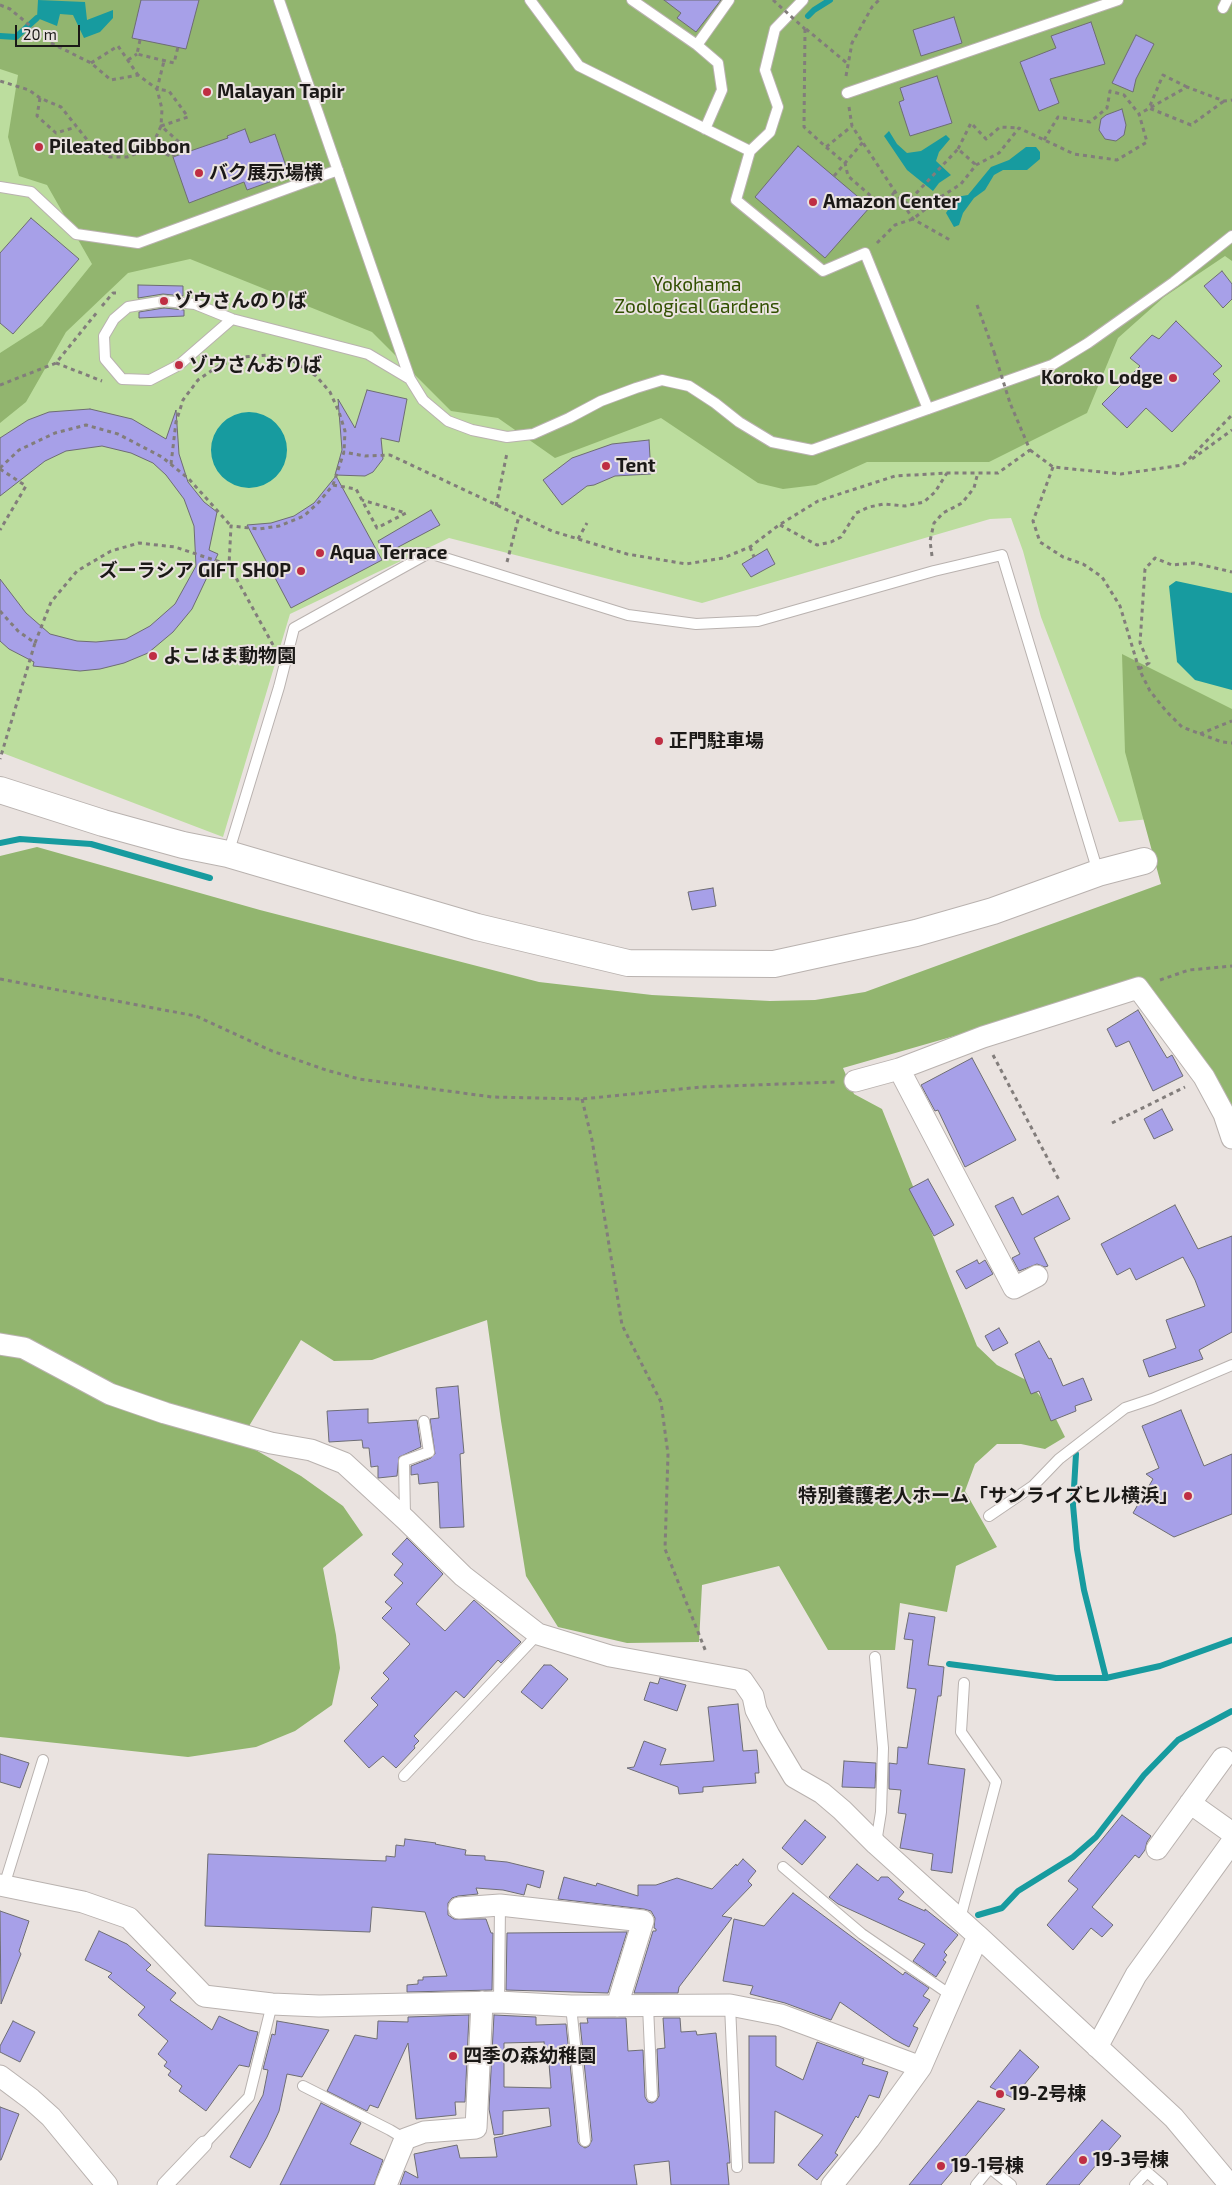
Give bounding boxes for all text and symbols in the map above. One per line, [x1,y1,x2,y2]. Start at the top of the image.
scale bar [18,15,82,47]
text: 20 m [23,25,57,43]
place label: Malayan Tapir [217,81,345,103]
marker: Malayan Tapir [201,86,213,98]
place label: Pileated Gibbon [49,136,190,158]
marker: Pileated Gibbon [33,141,45,153]
place label: バク展示場横 [209,162,323,184]
marker: バク展示場横 [193,167,205,179]
place label: Amazon Center [823,191,960,213]
marker: Amazon Center [807,196,819,208]
park label: Yokohama Zoological Gardens [614,274,780,318]
place label: ゾウさんのりば [174,290,307,312]
marker: ゾウさんのりば [158,295,170,307]
place label: ゾウさんおりば [189,354,322,376]
marker: ゾウさんおりば [173,359,185,371]
place label: Koroko Lodge [1041,367,1163,389]
marker: Koroko Lodge [1167,372,1179,384]
place label: Tent [616,455,655,477]
marker: Tent [600,460,612,472]
place label: Aqua Terrace [330,542,447,564]
marker: Aqua Terrace [314,547,326,559]
place label: ズーラシア GIFT SHOP [99,560,291,582]
marker: ズーラシア GIFT SHOP [295,565,307,577]
place label: よこはま動物園 [163,645,296,667]
marker: よこはま動物園 [147,650,159,662]
place label: 正門駐車場 [669,730,764,752]
marker: 正門駐車場 [653,735,665,747]
place label: 特別養護老人ホーム「サンライズヒル横浜」 [798,1485,1178,1507]
marker: 特別養護老人ホーム「サンライズヒル横浜」 [1182,1490,1194,1502]
place label: 四季の森幼稚園 [463,2045,596,2067]
marker: 四季の森幼稚園 [447,2050,459,2062]
place label: 19-2号棟 [1010,2083,1086,2105]
marker: 19-2号棟 [994,2088,1006,2100]
place label: 19-3号棟 [1093,2149,1169,2171]
marker: 19-3号棟 [1077,2154,1089,2166]
place label: 19-1号棟 [951,2155,1024,2177]
marker: 19-1号棟 [935,2160,947,2172]

